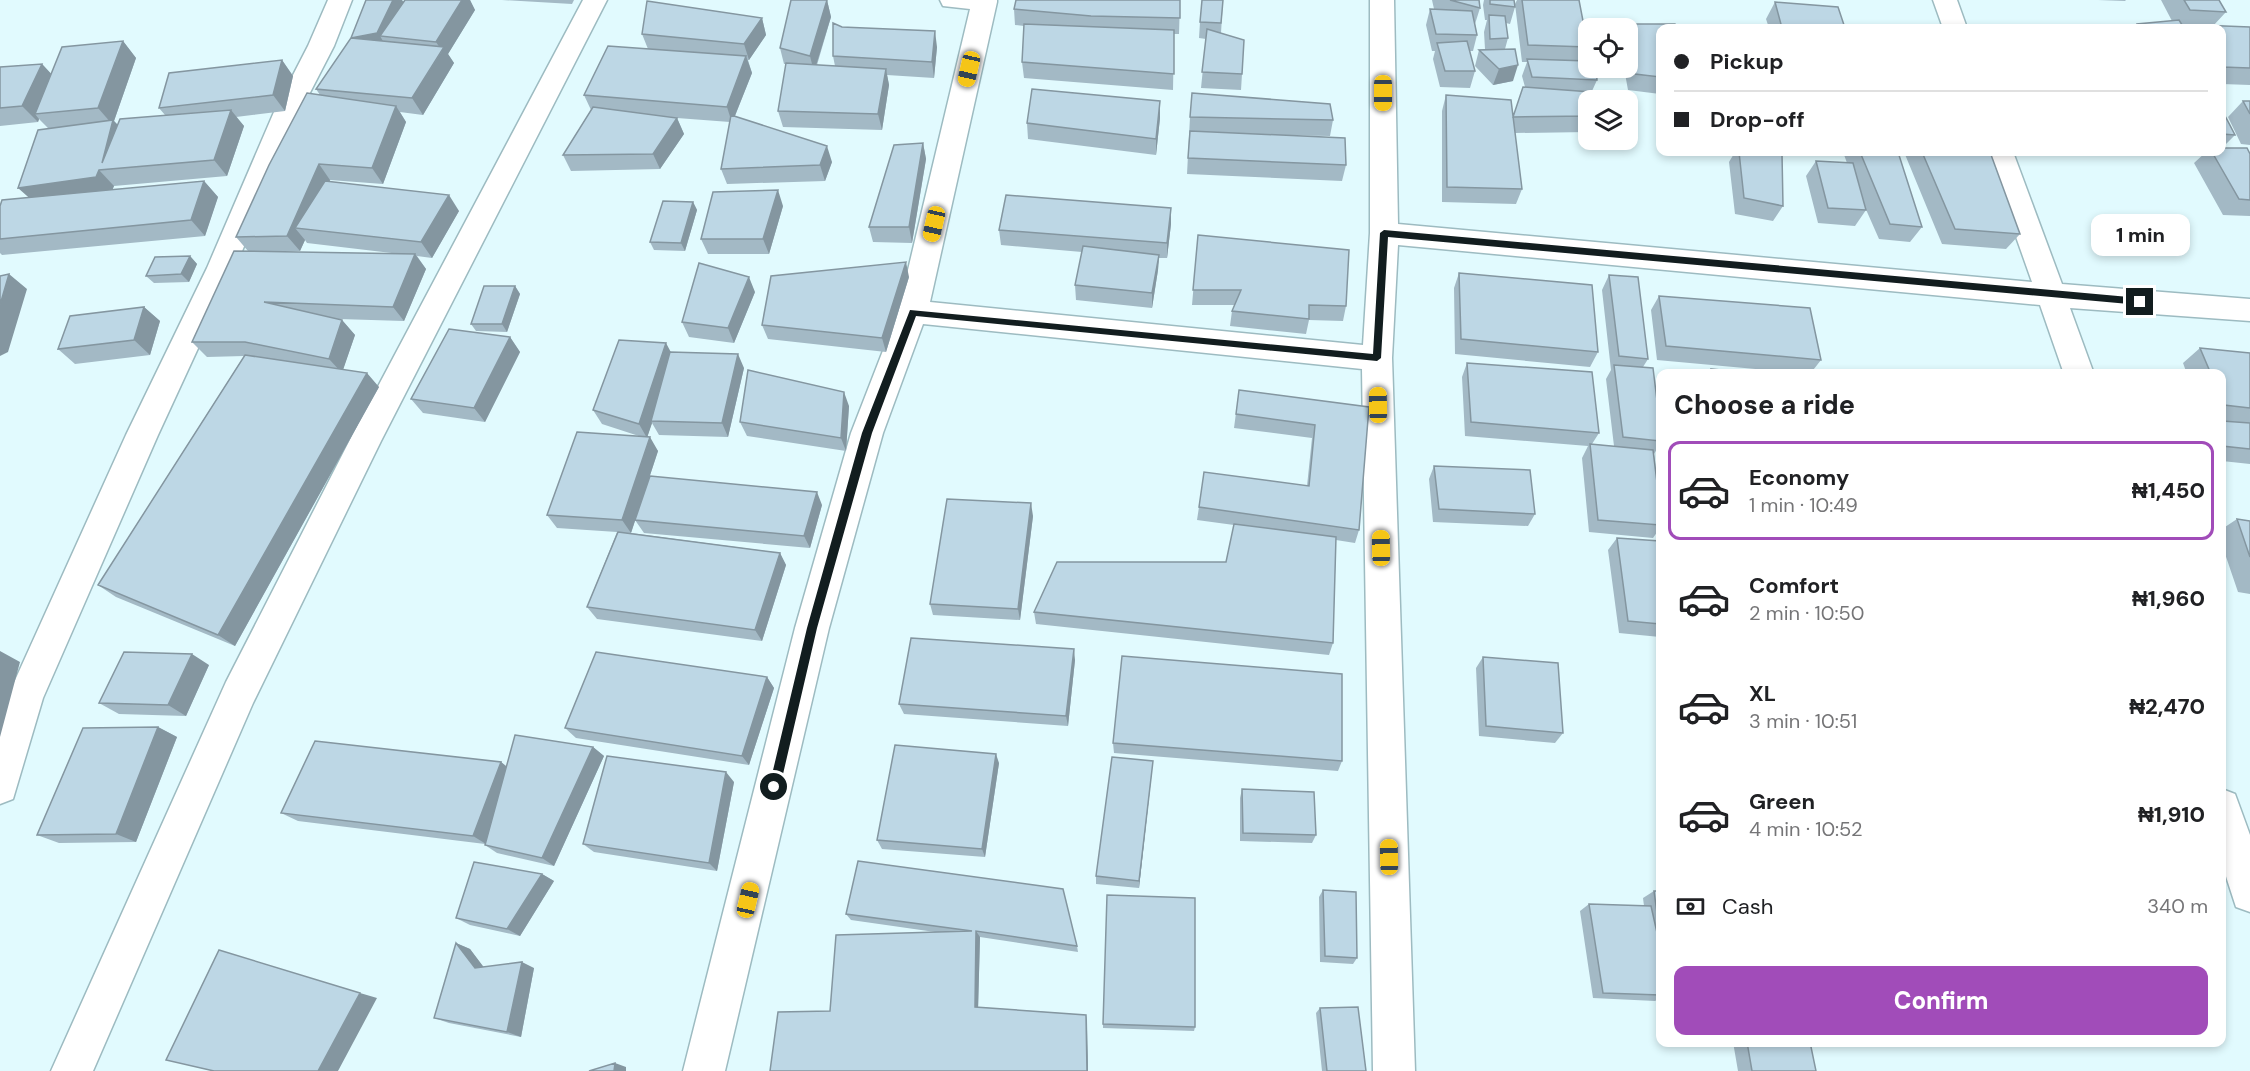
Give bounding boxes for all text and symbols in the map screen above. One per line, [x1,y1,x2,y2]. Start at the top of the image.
map controls [1578,18,1638,150]
button: locate [1578,18,1638,78]
text: Pickup [1710,47,1784,76]
car [956,49,982,89]
car [1374,75,1392,111]
button: layers [1578,90,1638,150]
text: Drop-off [1710,105,1805,134]
car [921,204,947,244]
callout: 1 min [2090,215,2190,257]
text: 1 min [2116,222,2165,248]
route end [2126,288,2153,315]
car [1369,387,1387,423]
text: Choose a ride [1674,387,1855,422]
text: Economy [1749,463,1849,492]
icon: car [1677,464,1731,518]
text: ₦1,450 [2132,476,2205,505]
text: 1 min · 10:49 [1749,492,1858,518]
car [1372,530,1390,566]
text: Comfort [1749,571,1839,600]
icon: car [1677,572,1731,626]
text: ₦1,960 [2132,584,2205,613]
text: 2 min · 10:50 [1749,600,1864,626]
text: XL [1749,679,1776,708]
icon: car [1677,680,1731,734]
text: ₦2,470 [2129,692,2205,721]
text: 3 min · 10:51 [1749,708,1857,734]
route start [760,773,787,800]
text: Green [1749,787,1815,816]
icon: car [1677,788,1731,842]
text: ₦1,910 [2138,800,2205,829]
text: 4 min · 10:52 [1749,816,1863,842]
car [1380,839,1398,875]
car [735,880,761,920]
icon: cash [1674,890,1707,923]
text: Cash [1722,892,1773,921]
text: 340 m [2147,893,2208,919]
button: Confirm [1674,966,2208,1035]

